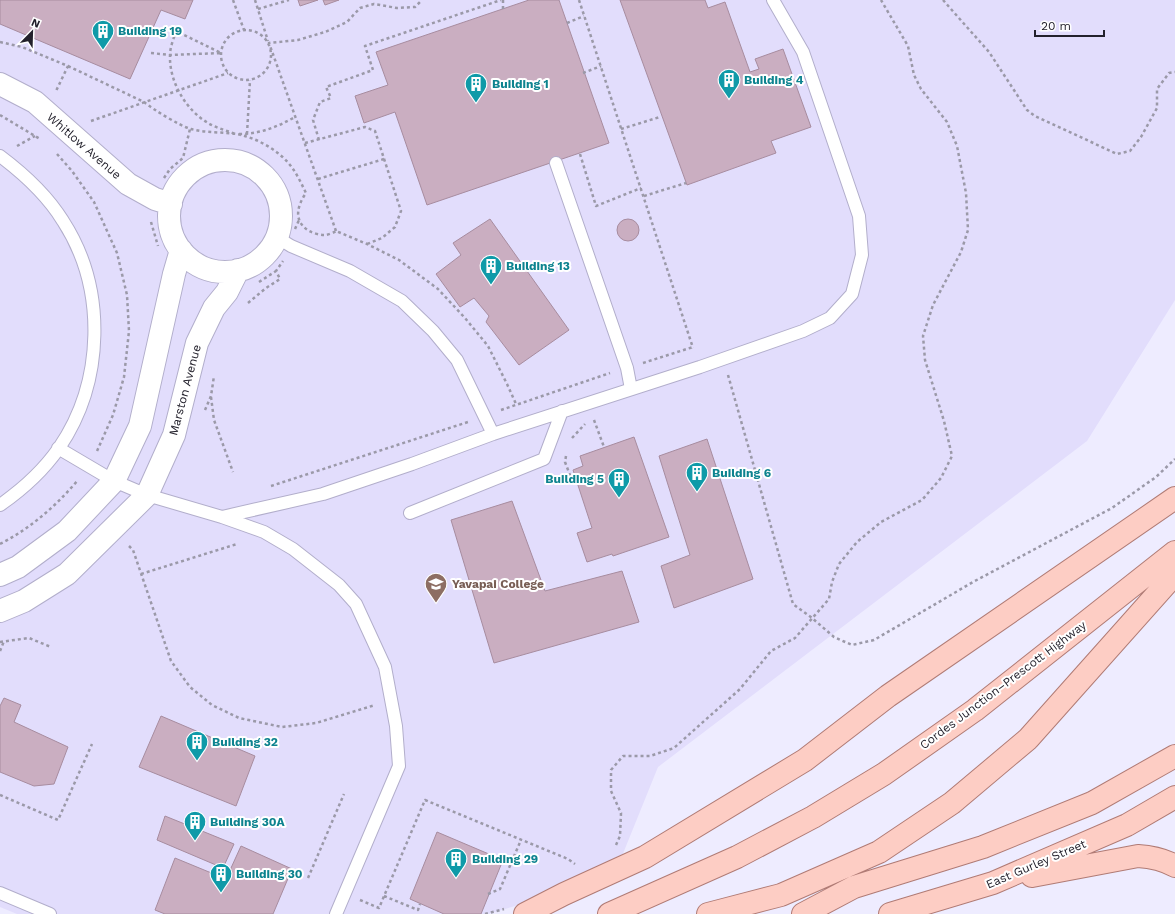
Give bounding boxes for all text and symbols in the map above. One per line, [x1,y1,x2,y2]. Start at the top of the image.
north arrow [12,12,52,52]
scale bar [1035,12,1104,38]
text: N [29,16,42,31]
building icon: Building 19 [90,18,116,51]
text: 20 m [1041,19,1071,33]
place label: Building 19 [118,24,182,38]
building icon: Building 4 [716,67,742,100]
building icon: Building 1 [463,71,489,104]
place label: Building 4 [744,73,804,87]
place label: Building 1 [492,77,549,91]
street label: Whitlow Avenue [44,110,124,182]
building icon: Building 13 [478,253,504,286]
place label: Building 13 [506,259,570,273]
street label: Marston Avenue [166,343,204,437]
building icon: Building 6 [684,460,710,493]
building icon: Building 5 [606,466,632,499]
place label: Building 6 [712,466,771,480]
place label: Building 5 [545,472,604,486]
school or university icon: Yavapai College [423,571,449,604]
place label: Yavapai College [452,577,544,591]
street label: Cordes Junction–Prescott Highway [917,617,1090,752]
building icon: Building 32 [184,729,210,762]
place label: Building 32 [212,735,278,749]
building icon: Building 30A [182,809,208,842]
place label: Building 30A [210,815,285,829]
street label: East Gurley Street [984,837,1088,891]
building icon: Building 29 [443,846,469,879]
place label: Building 29 [472,852,538,866]
building icon: Building 30 [208,861,234,894]
place label: Building 30 [236,867,303,881]

